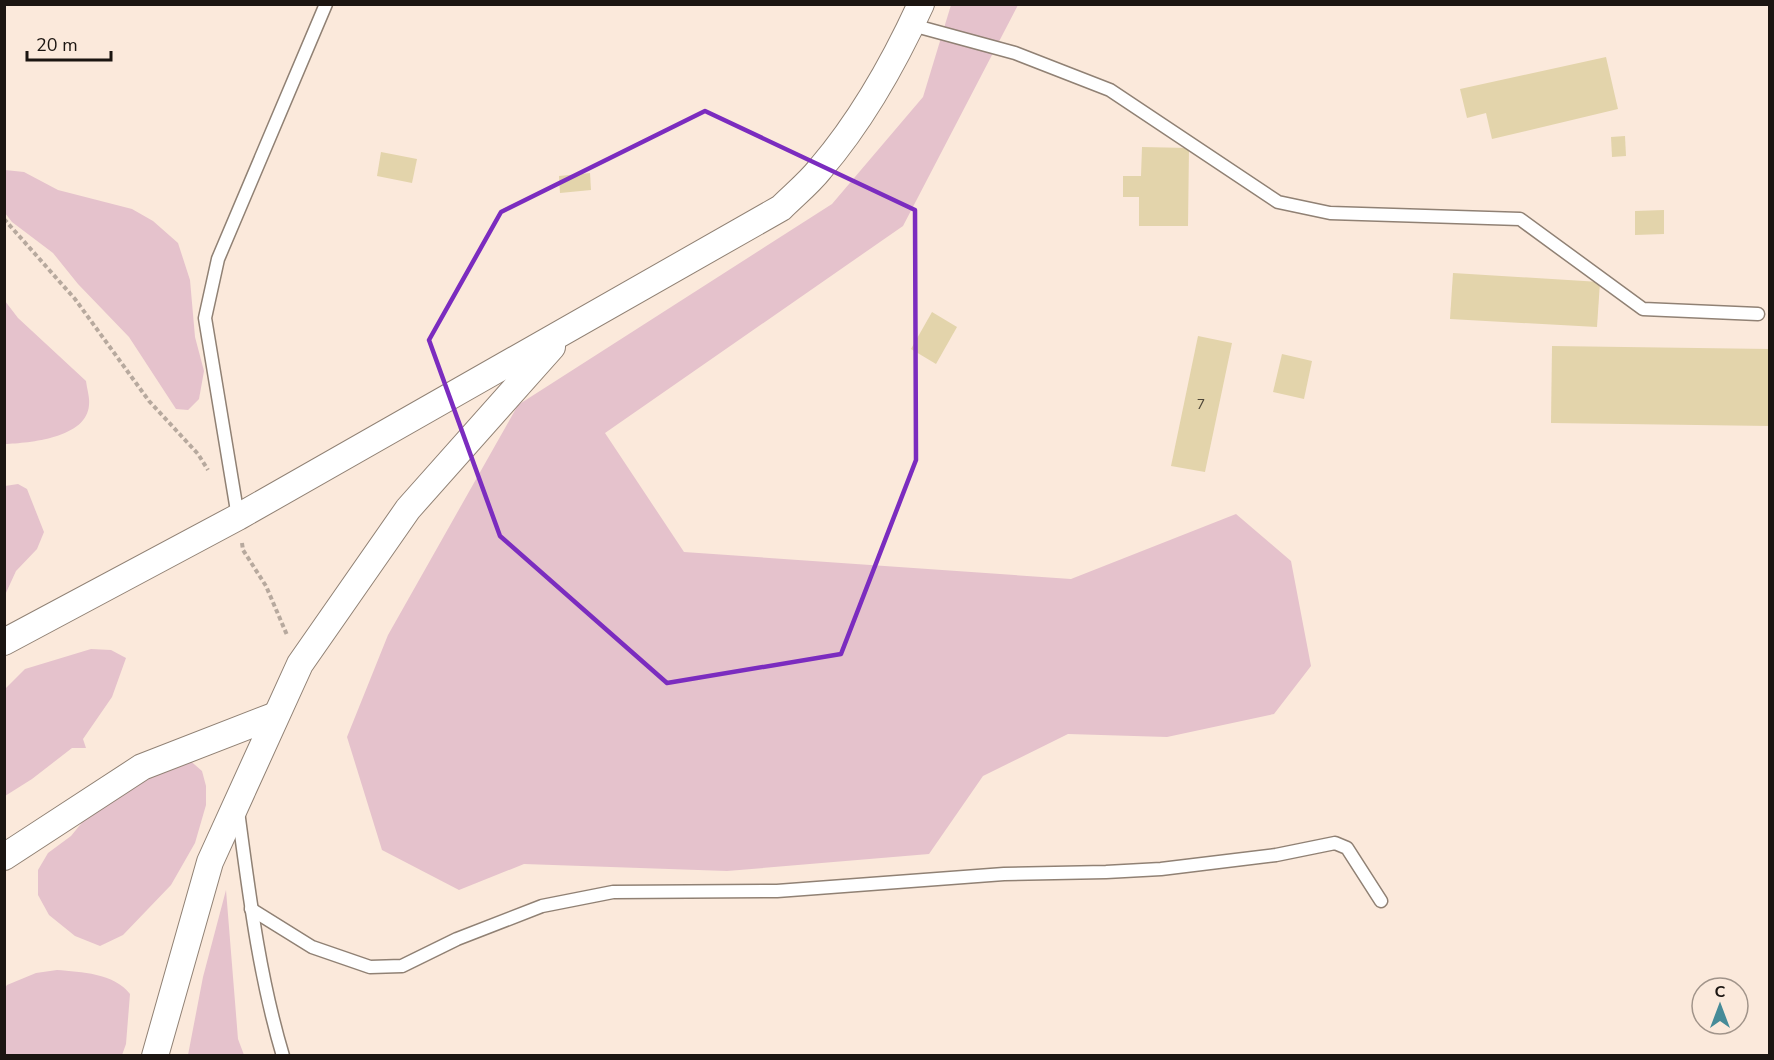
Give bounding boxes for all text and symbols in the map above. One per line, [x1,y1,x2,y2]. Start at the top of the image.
scale bar [27,24,111,62]
text: 20 m [36,33,78,57]
house number: 7 [1197,395,1205,414]
north arrow [1690,976,1750,1036]
text: С [1715,981,1726,1003]

